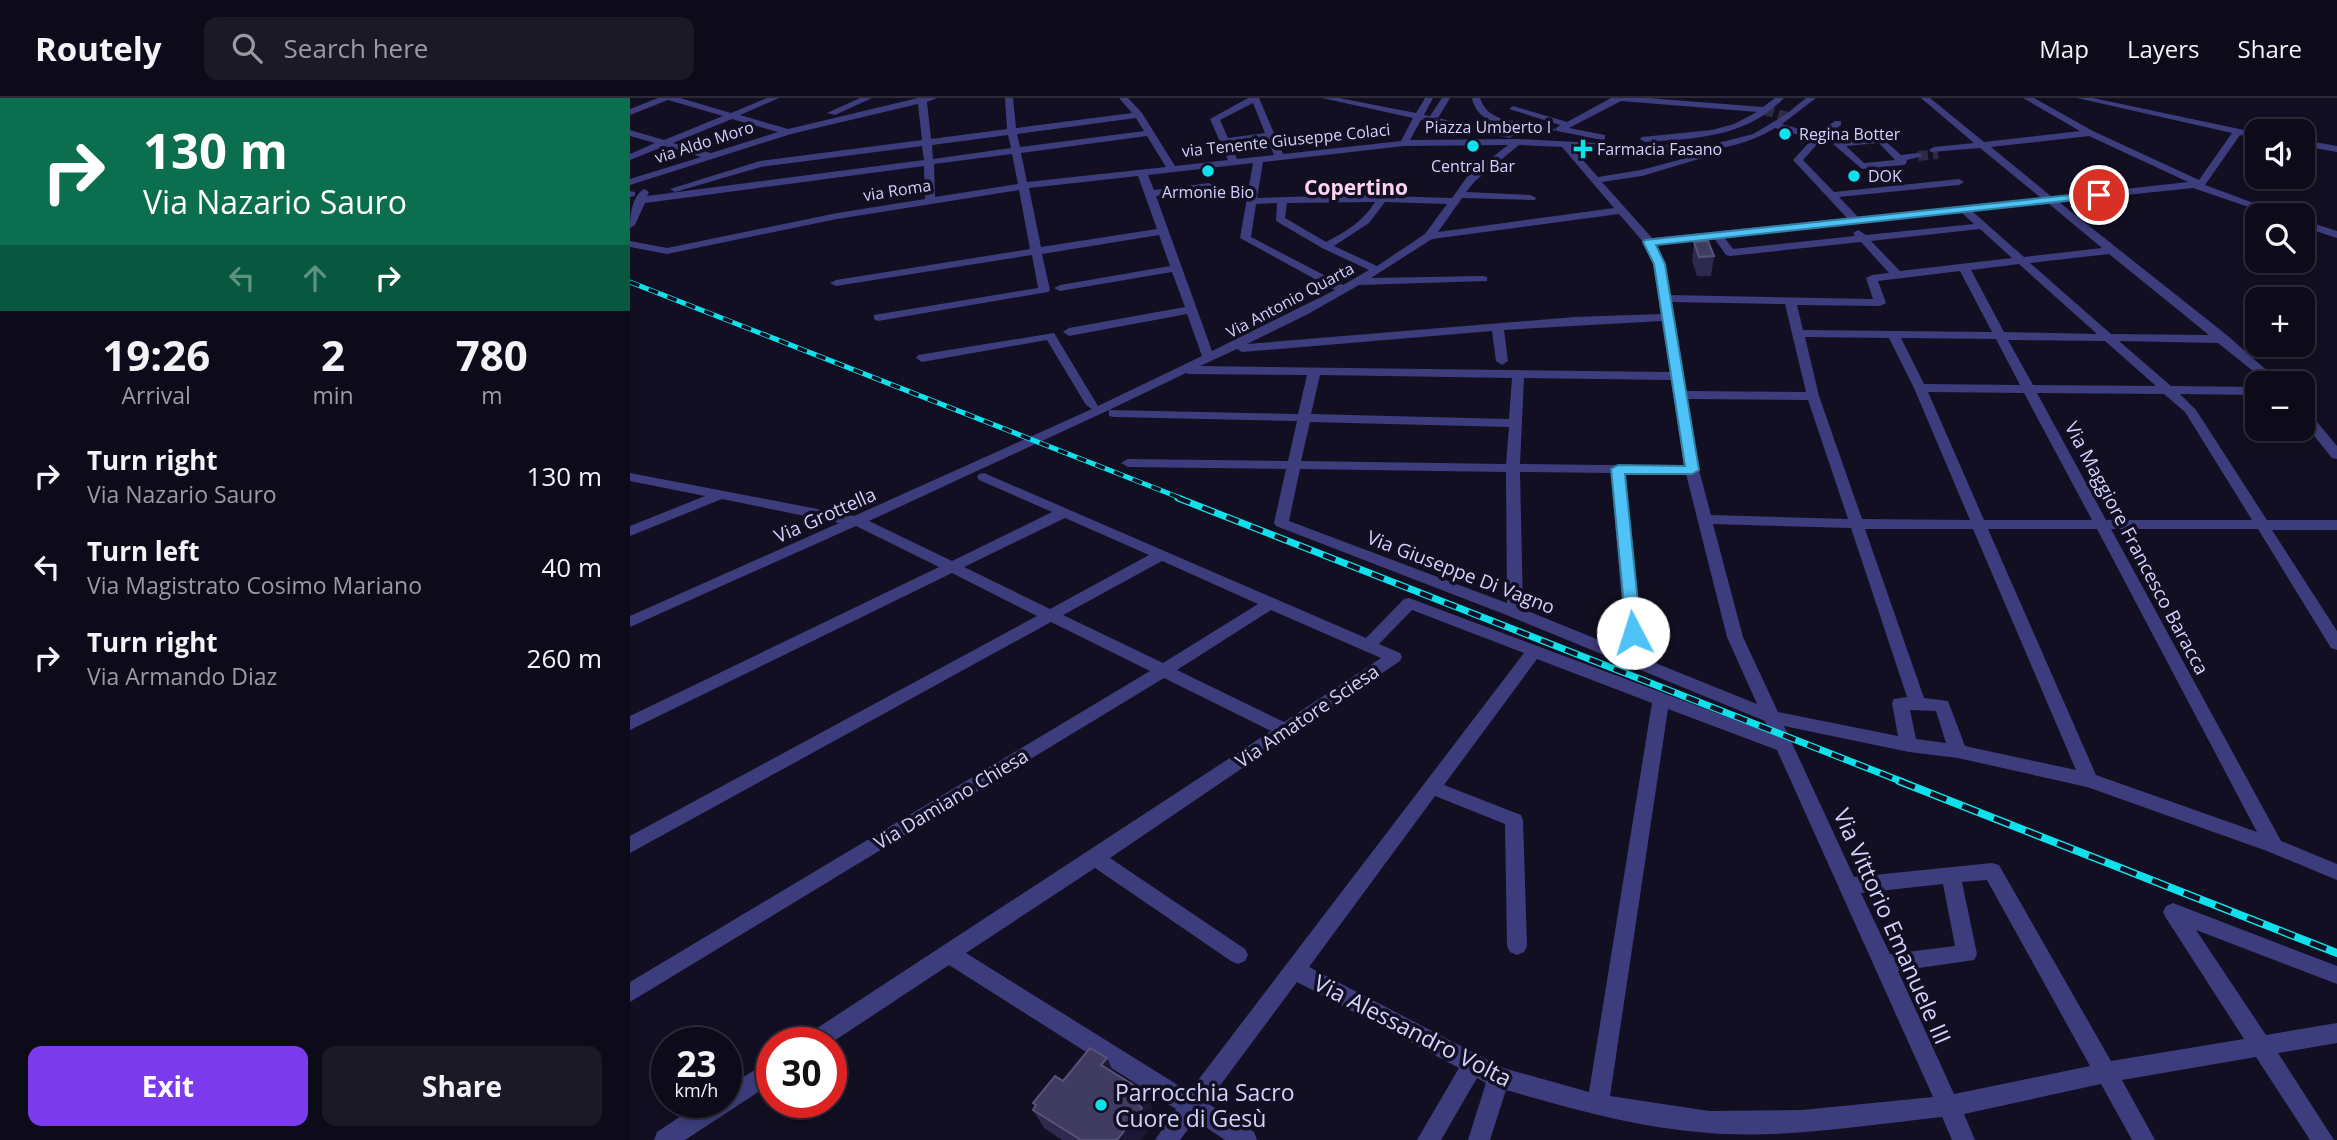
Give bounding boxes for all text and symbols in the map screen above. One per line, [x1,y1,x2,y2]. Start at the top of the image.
search box [204,17,694,80]
text: Routely [35,26,162,71]
icon: search [228,29,266,67]
text: Search here [284,30,428,66]
text: Map [2039,32,2089,65]
text: Layers [2127,32,2200,65]
text: Share [2238,32,2302,65]
street label: via Aldo Moro [652,116,756,168]
street label: Piazza Umberto I [1425,116,1551,138]
text: 130 m [143,117,288,183]
street label: via Tenente Giuseppe Colaci [1181,118,1391,162]
map controls [2245,119,2315,441]
button: sound [2245,119,2315,189]
place label: Regina Botter [1799,123,1901,145]
icon: right [28,126,119,217]
marker: Regina Botter [1777,126,1793,142]
marker: Central Bar [1465,138,1481,154]
place label: Farmacia Fasano [1597,138,1722,160]
marker: Farmacia Fasano [1575,141,1591,157]
place label: Central Bar [1431,155,1515,177]
marker: Armonie Bio [1200,163,1216,179]
place label: DOK [1868,165,1902,187]
pin [2069,165,2129,225]
marker: DOK [1846,168,1862,184]
district label: Copertino [1304,173,1408,201]
street label: via Roma [862,174,932,206]
icon: arrive [2080,176,2118,214]
text: Via Nazario Sauro [143,180,407,223]
place label: Armonie Bio [1162,181,1254,203]
button: search [2245,203,2315,273]
street label: Via Antonio Quarta [1222,257,1358,343]
icon: left [223,259,261,297]
icon: ahead [296,259,334,297]
icon: right [369,259,407,297]
button: + [2245,287,2315,357]
text: 19:26 [102,326,210,383]
text: 2 [321,326,345,383]
text: 780 [456,326,528,383]
button: − [2245,371,2315,441]
text: Arrival [122,379,191,411]
text: min [312,379,354,411]
text: m [481,379,502,411]
street label: Via Maggiore Francesco Baracca [2059,417,2215,679]
text: Turn right [87,442,218,478]
icon: right [28,457,66,495]
text: 130 m [527,458,602,494]
text: Via Nazario Sauro [87,478,277,510]
street label: Via Grottella [770,481,880,549]
street label: Via Giuseppe Di Vagno [1363,524,1559,620]
text: Turn left [87,533,199,569]
icon: left [28,548,66,586]
text: 40 m [541,549,602,585]
text: Via Magistrato Cosimo Mariano [87,569,422,601]
position arrow [1596,596,1670,670]
text: Turn right [87,624,218,660]
icon: right [28,639,66,677]
text: 260 m [527,640,602,676]
street label: Via Amatore Sciesa [1230,658,1384,774]
text: Via Armando Diaz [87,660,277,692]
street label: Via Damiano Chiesa [869,743,1033,855]
street label: Via Vittorio Emanuele III [1827,803,1959,1049]
street label: Via Alessandro Volta [1309,966,1517,1094]
speed limit sign: 30 [756,1027,847,1118]
text: 23 [676,1040,717,1087]
button: Exit [28,1046,308,1126]
button: Share [322,1046,602,1126]
place label: Parrocchia Sacro Cuore di Gesù [1115,1076,1295,1134]
text: km/h [675,1078,718,1102]
marker: Parrocchia Sacro Cuore di Gesù [1093,1097,1109,1113]

